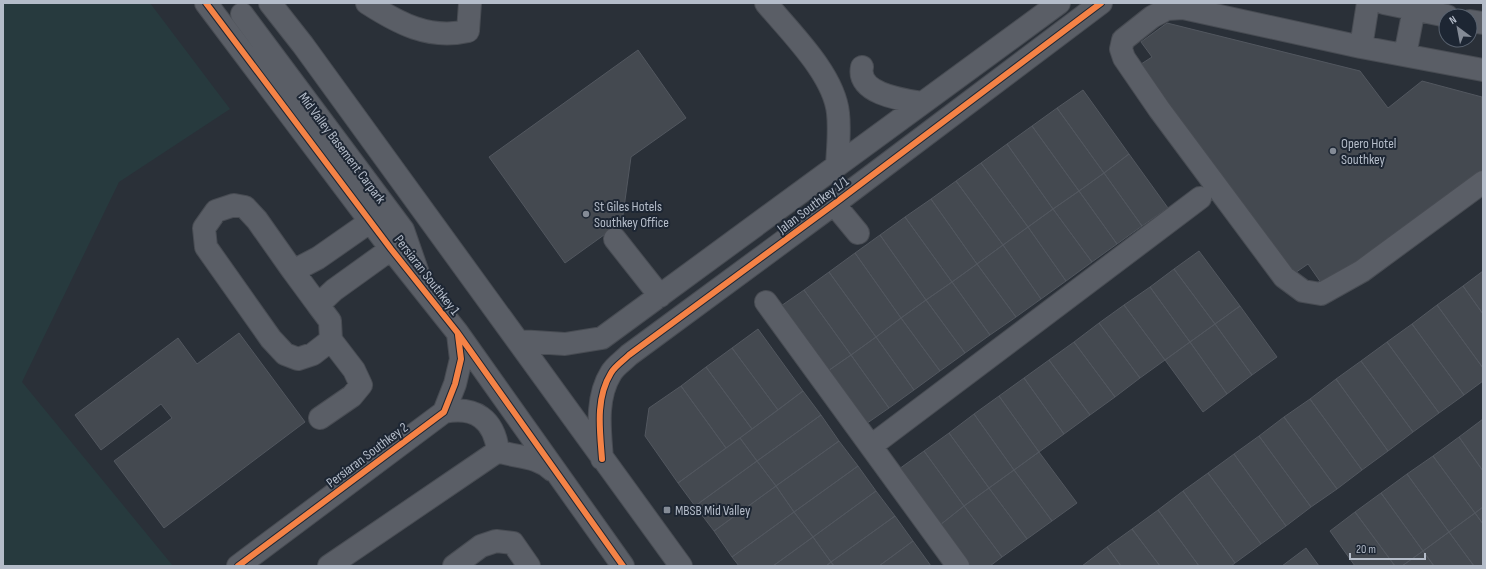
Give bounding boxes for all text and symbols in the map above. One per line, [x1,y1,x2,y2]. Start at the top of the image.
north arrow [1438,8,1478,48]
text: N [1447,13,1459,27]
street label: Mid Valley Basement Carpark [295,89,390,207]
place label: Opero Hotel Southkey [1341,135,1396,168]
marker: Opero Hotel Southkey [1328,146,1338,156]
street label: Jalan Southkey 1/1 [773,173,852,238]
place label: St Giles Hotels Southkey Office [594,198,669,231]
marker: St Giles Hotels Southkey Office [581,209,591,219]
street label: Persiaran Southkey 1 [390,232,464,318]
street label: Persiaran Southkey 2 [323,419,411,491]
place label: MBSB Mid Valley [675,502,751,519]
marker: MBSB Mid Valley [662,505,672,515]
scale bar [1350,535,1425,561]
text: 20 m [1356,542,1376,557]

